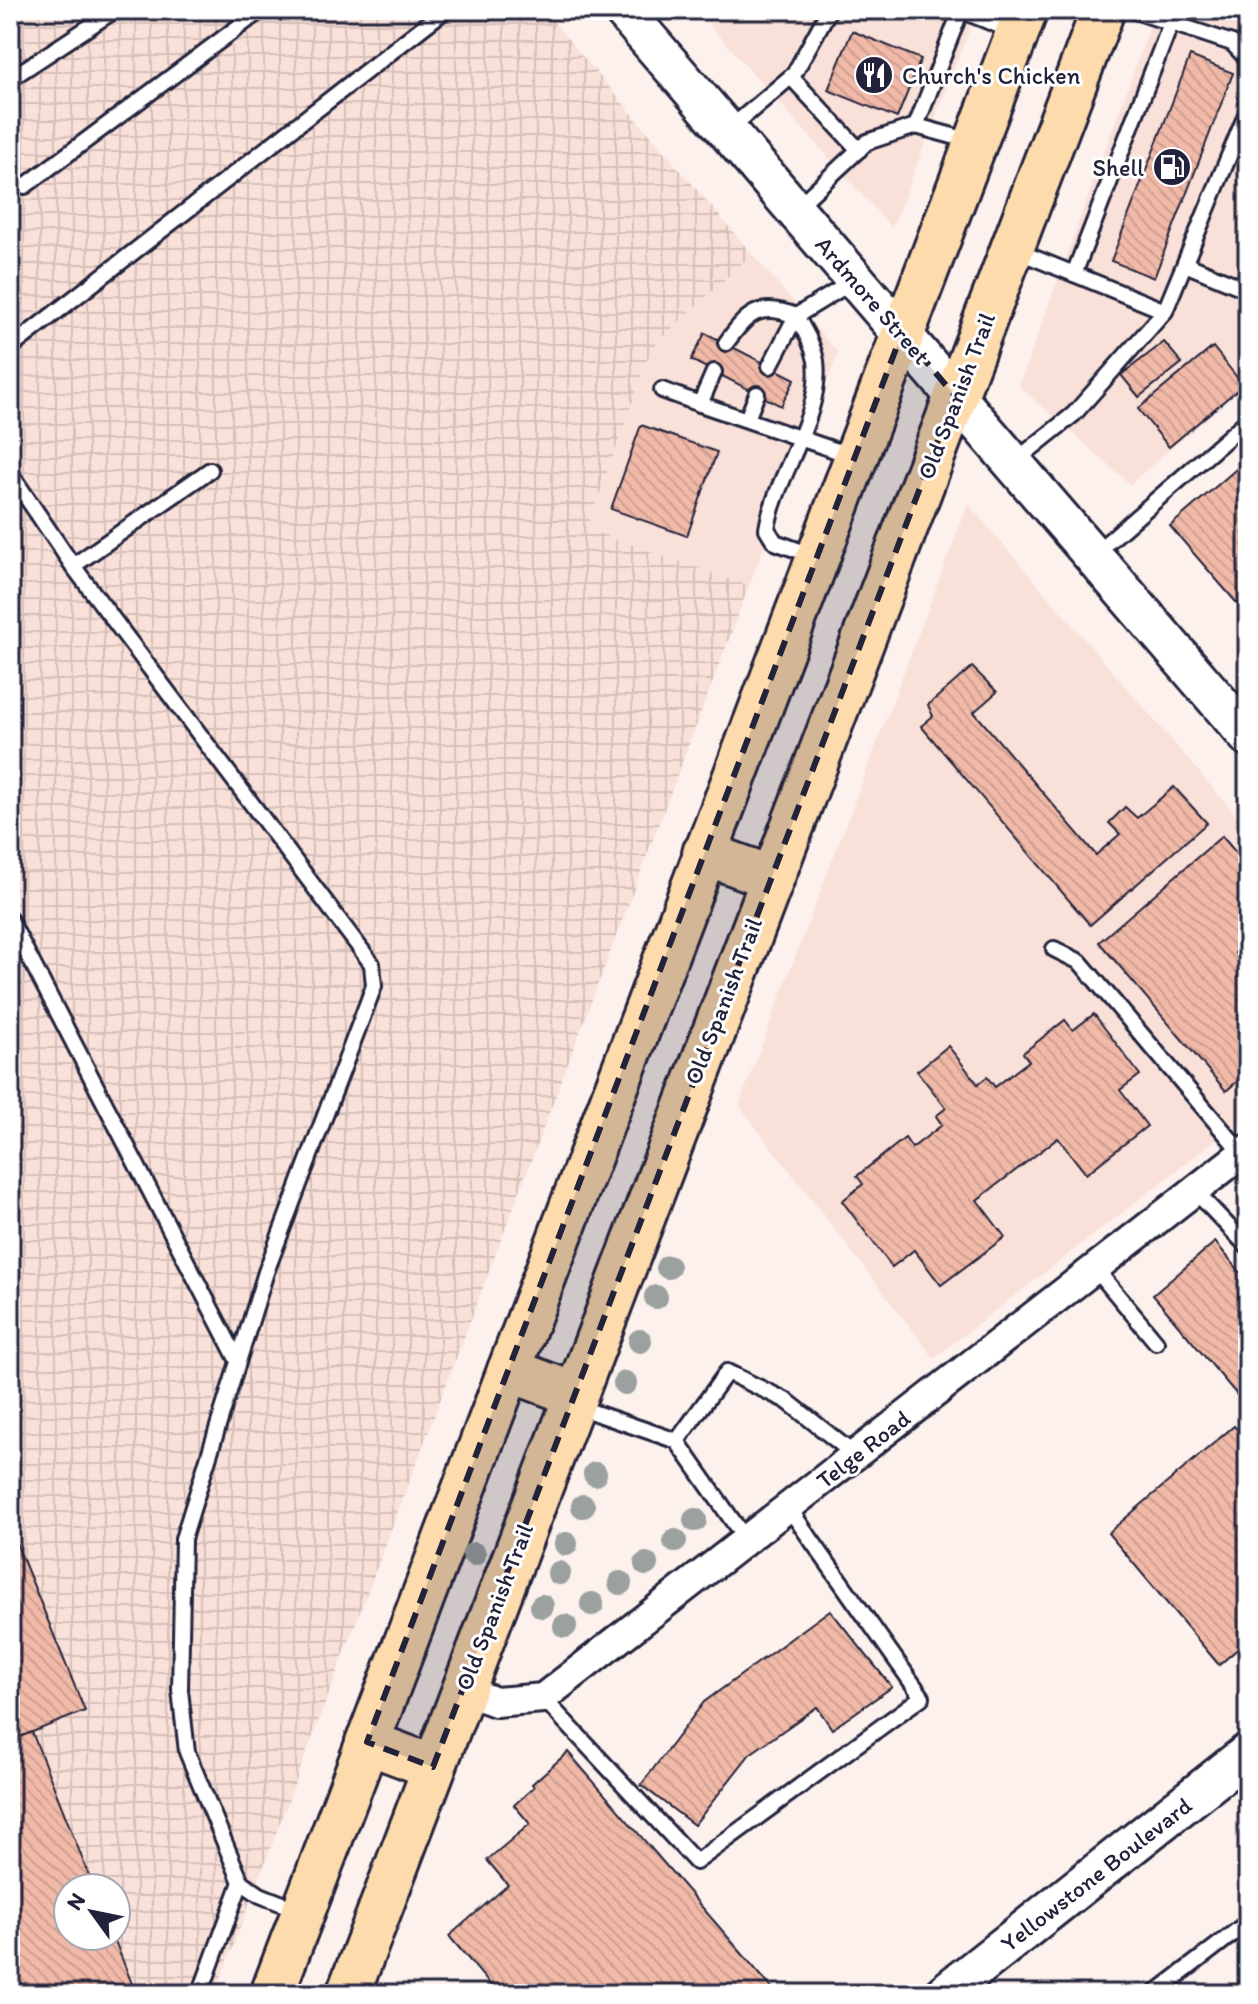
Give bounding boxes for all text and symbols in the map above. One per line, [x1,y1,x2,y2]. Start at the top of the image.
restaurant icon: Church's Chicken [853,54,895,96]
place label: Church's Chicken [902,61,1081,90]
fuel station icon: Shell [1151,146,1193,188]
place label: Shell [1093,153,1144,182]
street label: Ardmore Street [809,230,937,370]
street label: Old Spanish Trail [911,308,1001,484]
street label: Old Spanish Trail [678,913,768,1089]
street label: Telge Road [810,1403,916,1495]
street label: Old Spanish Trail [449,1519,539,1695]
street label: Yellowstone Boulevard [995,1790,1197,1958]
north arrow [52,1872,132,1952]
text: N [60,1888,91,1915]

